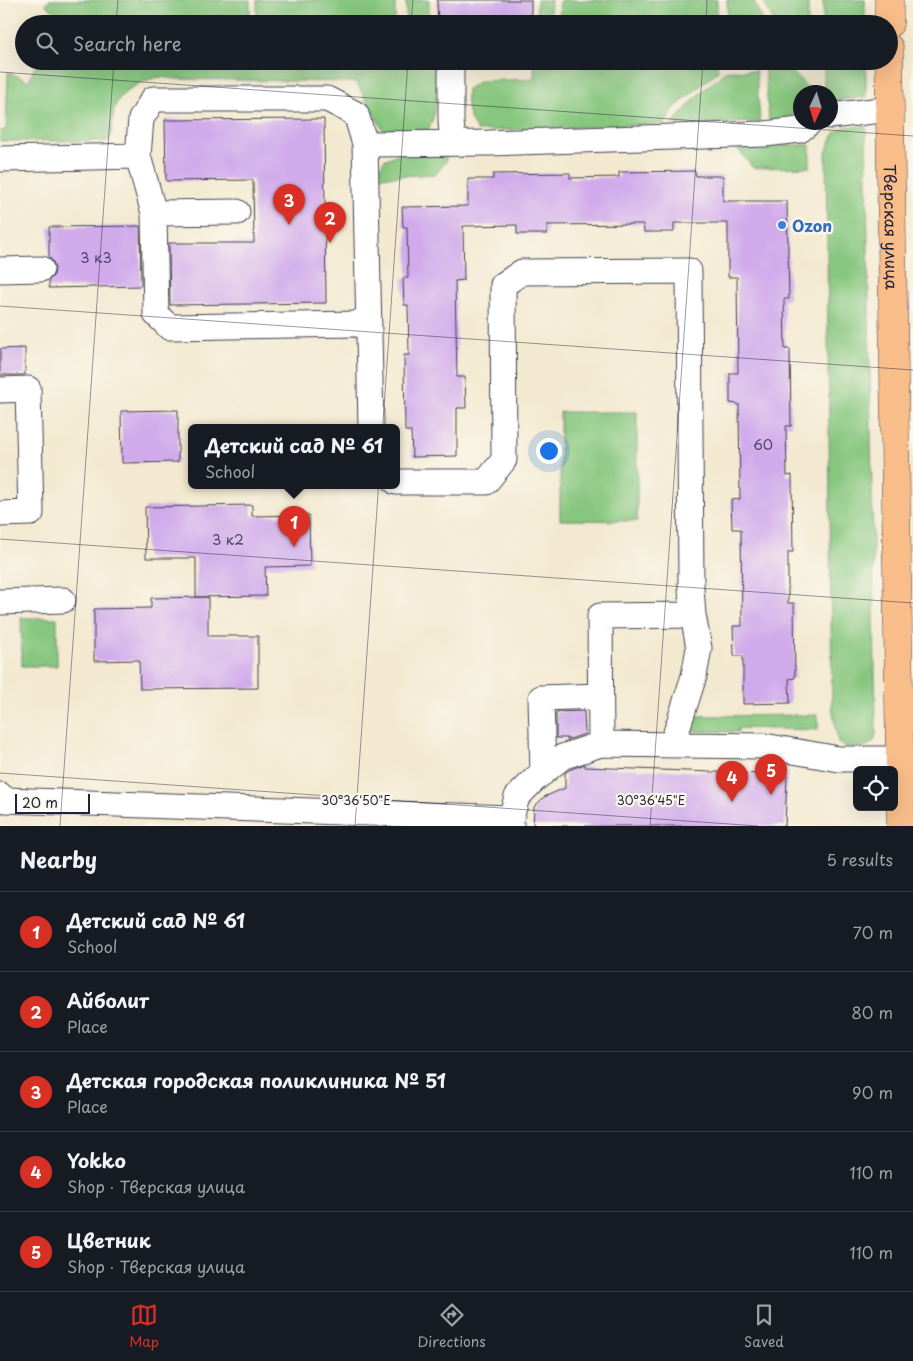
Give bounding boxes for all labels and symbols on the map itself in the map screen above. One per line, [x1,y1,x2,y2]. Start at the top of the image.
north arrow [793,85,838,130]
street label: Тверская улица [879,164,905,290]
pin: 3 [273,184,305,225]
pin: 2 [314,202,346,243]
place label: Ozon [792,213,832,237]
marker: Ozon [776,219,788,231]
house number: 3 к3 [80,247,112,268]
house number: 60 [753,434,773,455]
your location [536,438,562,464]
pin: 1 [278,506,310,547]
house number: 3 к2 [212,529,244,550]
pin: 5 [755,754,787,795]
pin: 4 [716,761,748,802]
scale bar [15,791,90,814]
text: 30°36'50"E [321,791,391,809]
text: 30°36'45"E [617,791,685,809]

